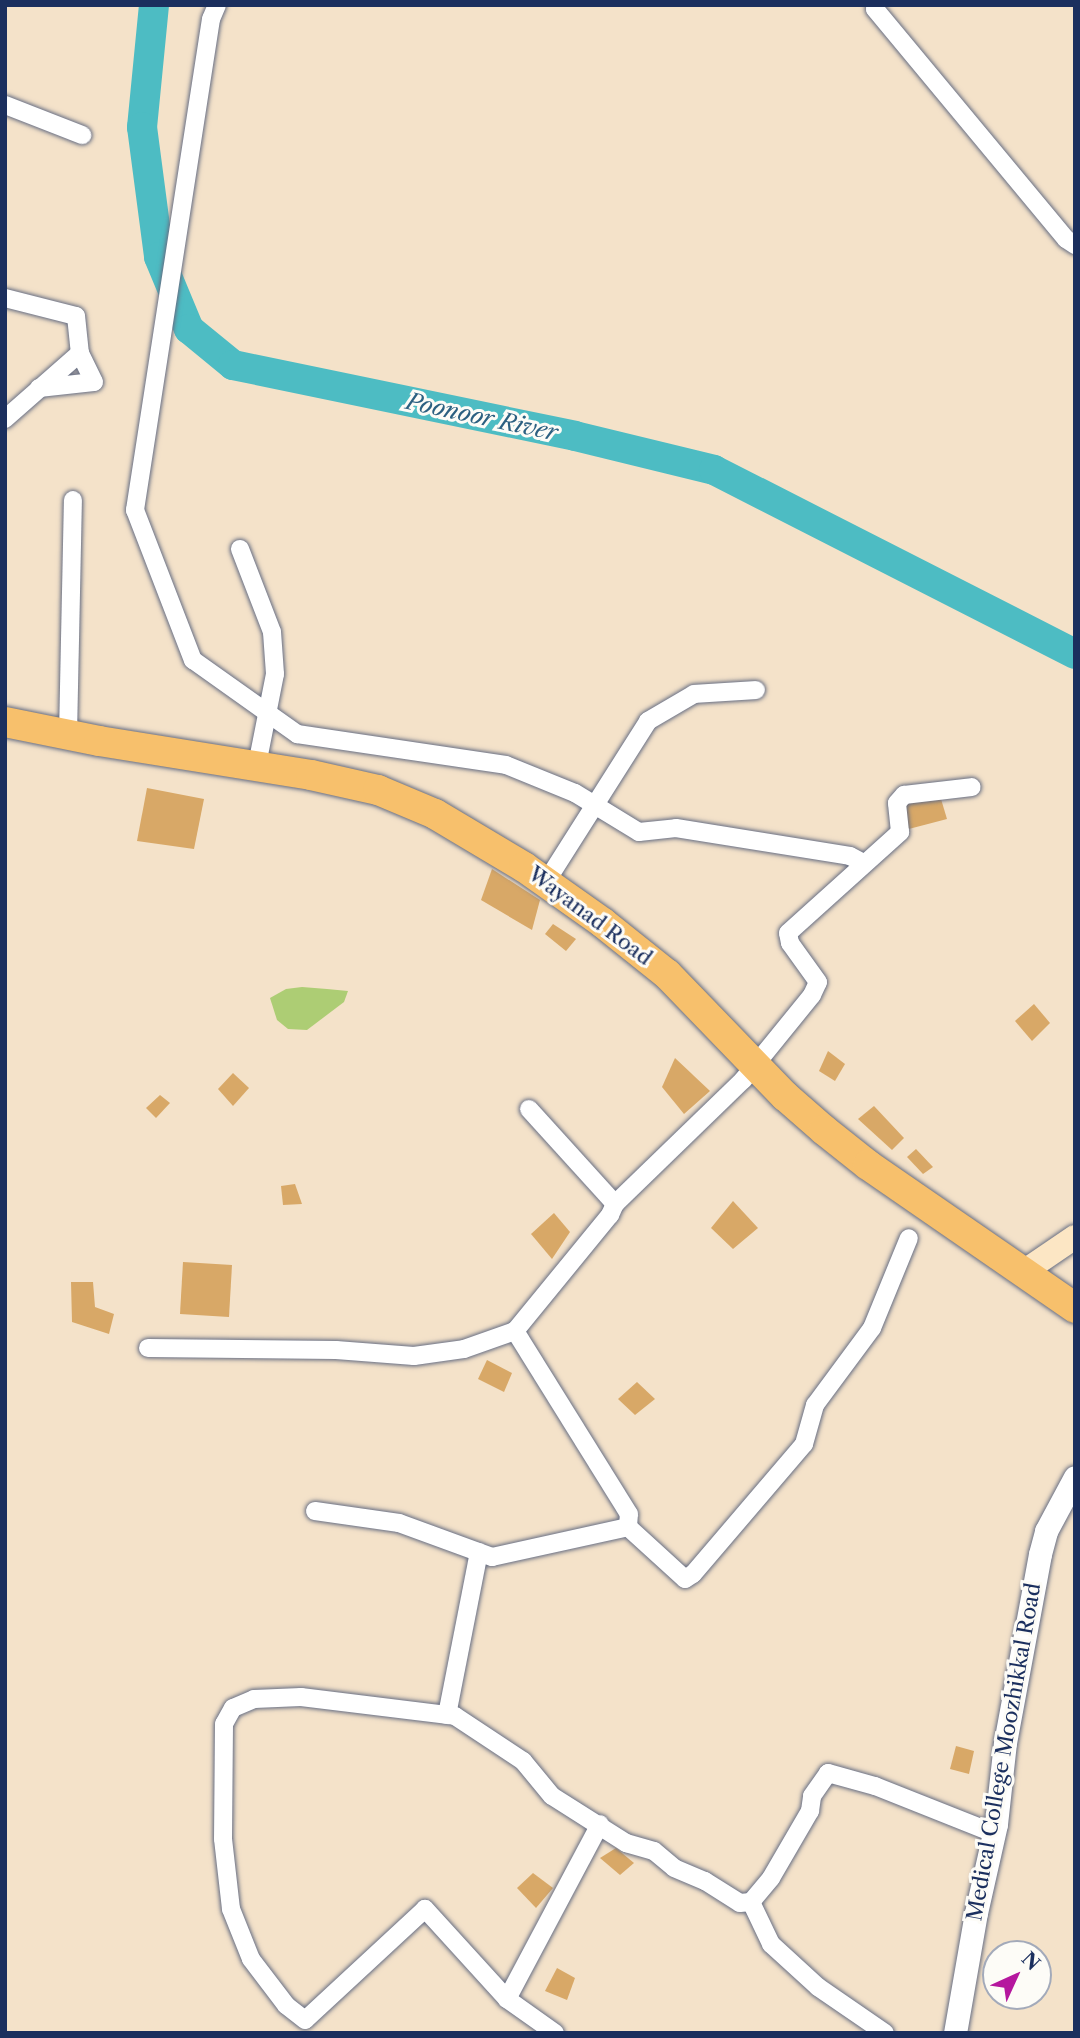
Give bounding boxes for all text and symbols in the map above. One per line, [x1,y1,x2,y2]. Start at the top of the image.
water label: Poonoor River [404,387,560,447]
street label: Wayanad Road [523,861,657,971]
street label: Medical College Moozhikkal Road [962,1581,1046,1923]
north arrow [982,1940,1052,2010]
text: N [1017,1947,1045,1975]

